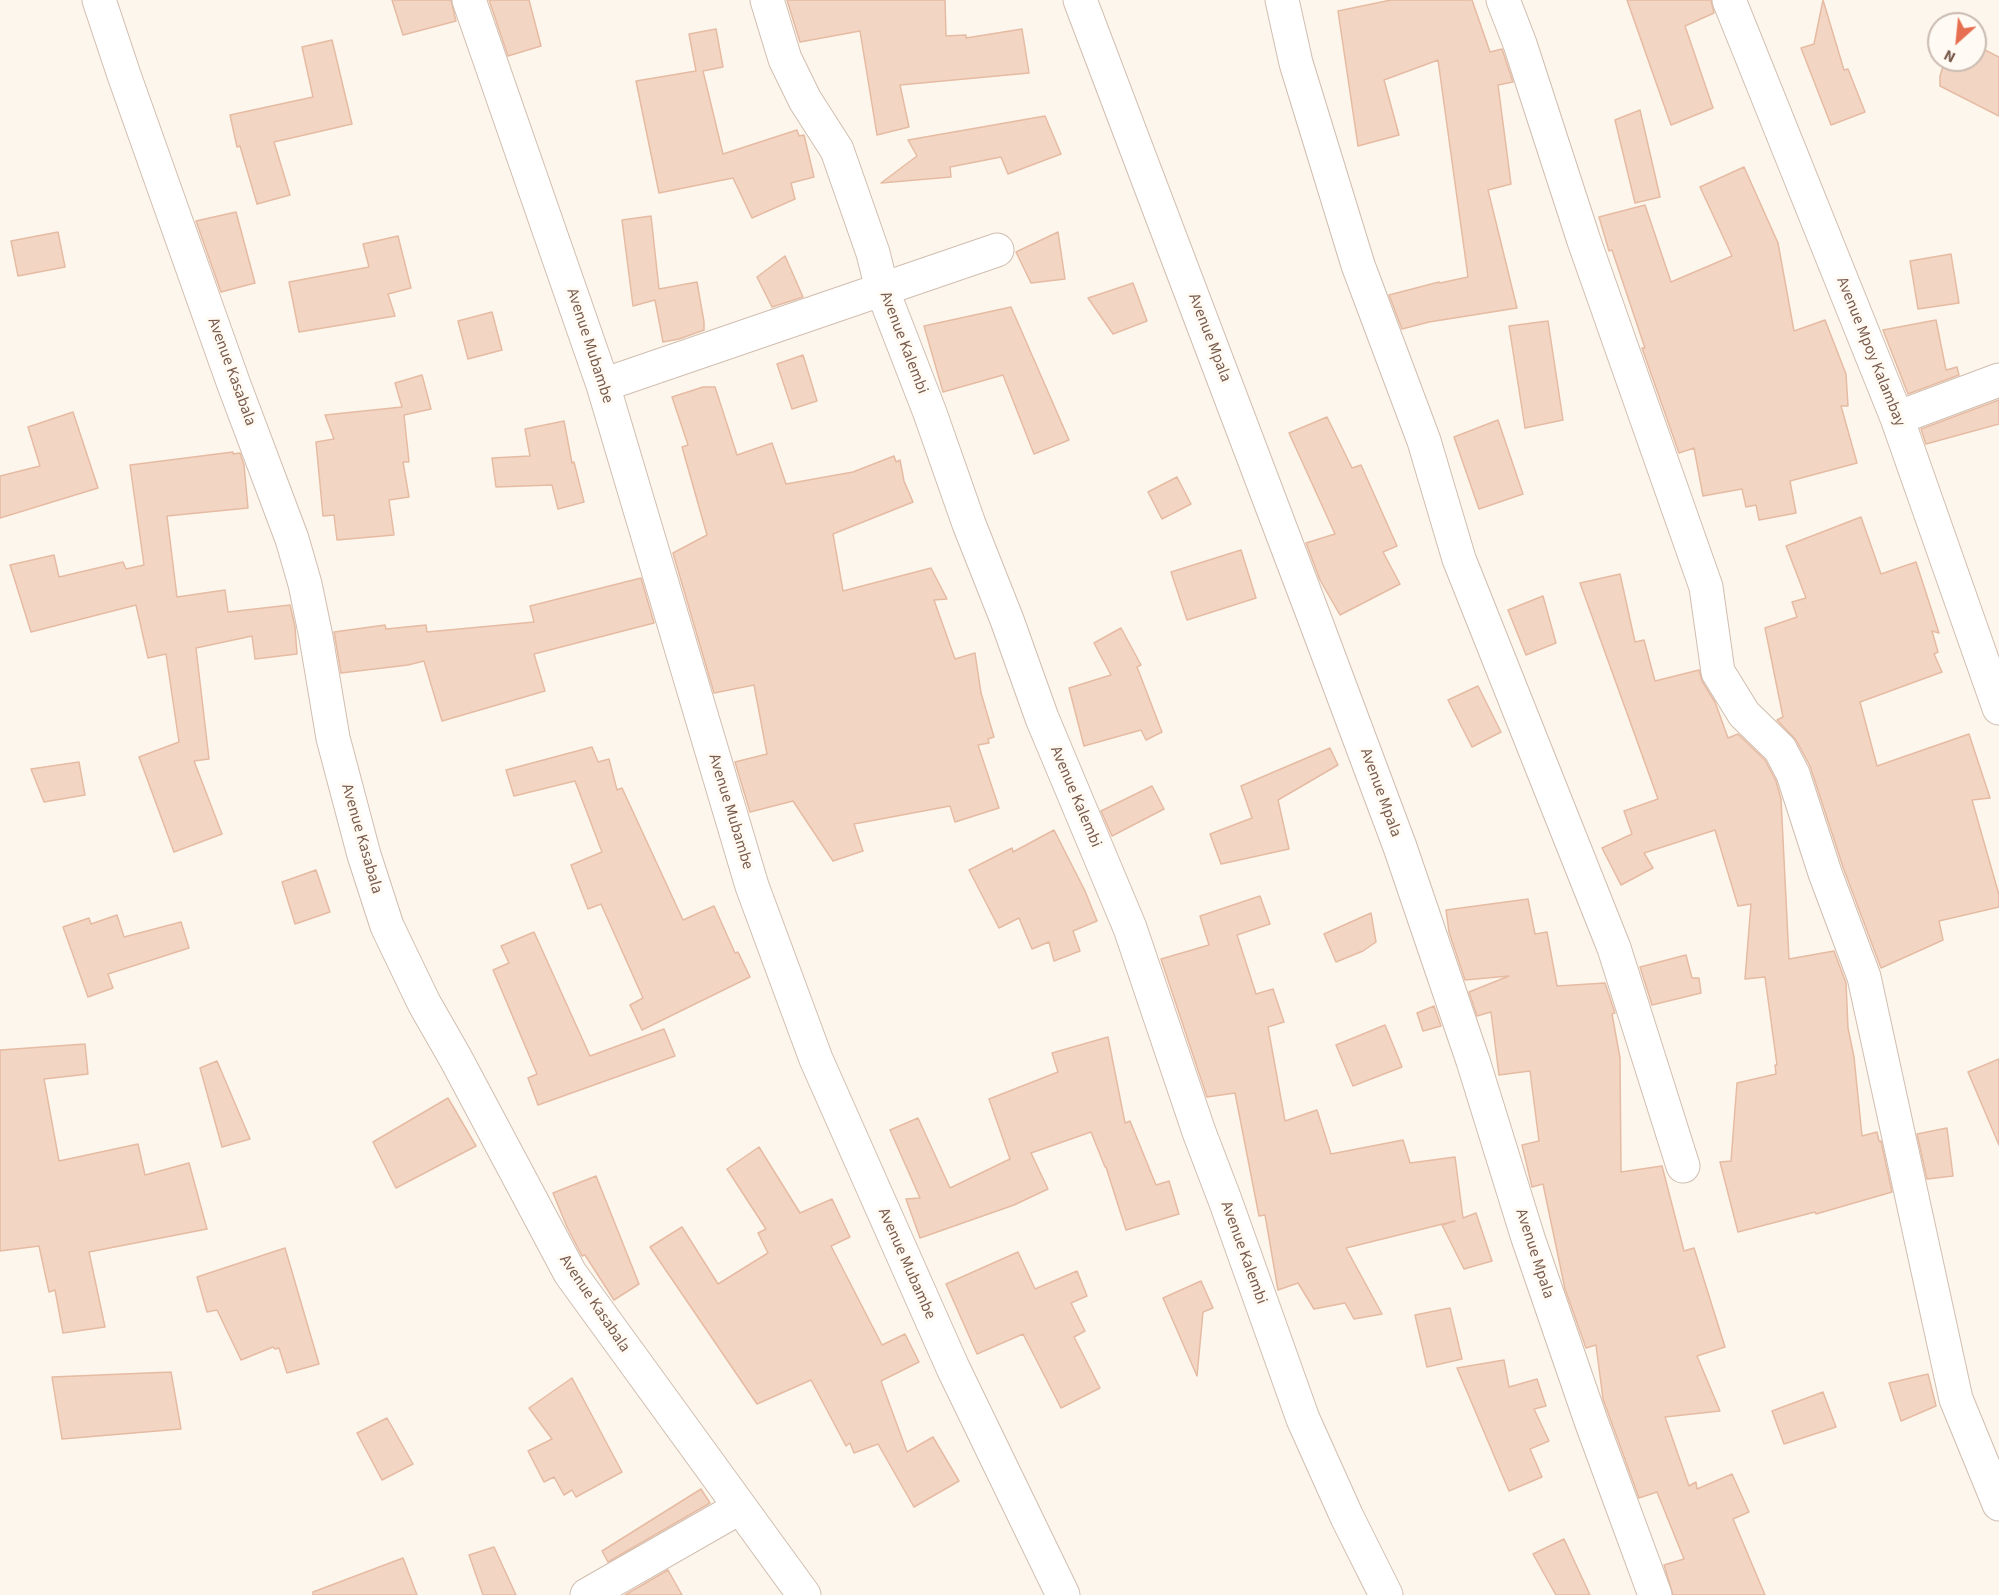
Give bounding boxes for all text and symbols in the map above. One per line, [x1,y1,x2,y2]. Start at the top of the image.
north arrow [1927,12,1987,72]
text: N [1940,44,1959,68]
street label: Avenue Mpoy Kalambay [1831,275,1909,429]
street label: Avenue Mubambe [561,286,617,406]
street label: Avenue Kalembi [875,289,931,397]
street label: Avenue Mpala [1183,291,1235,385]
street label: Avenue Kasabala [203,315,259,429]
street label: Avenue Kalembi [1045,744,1105,850]
street label: Avenue Mpala [1355,746,1405,840]
street label: Avenue Mubambe [703,752,757,872]
street label: Avenue Kasabala [336,782,386,896]
street label: Avenue Kalembi [1216,1199,1270,1307]
street label: Avenue Mubambe [873,1205,939,1323]
street label: Avenue Mpala [1510,1207,1558,1301]
street label: Avenue Kasabala [554,1252,634,1356]

